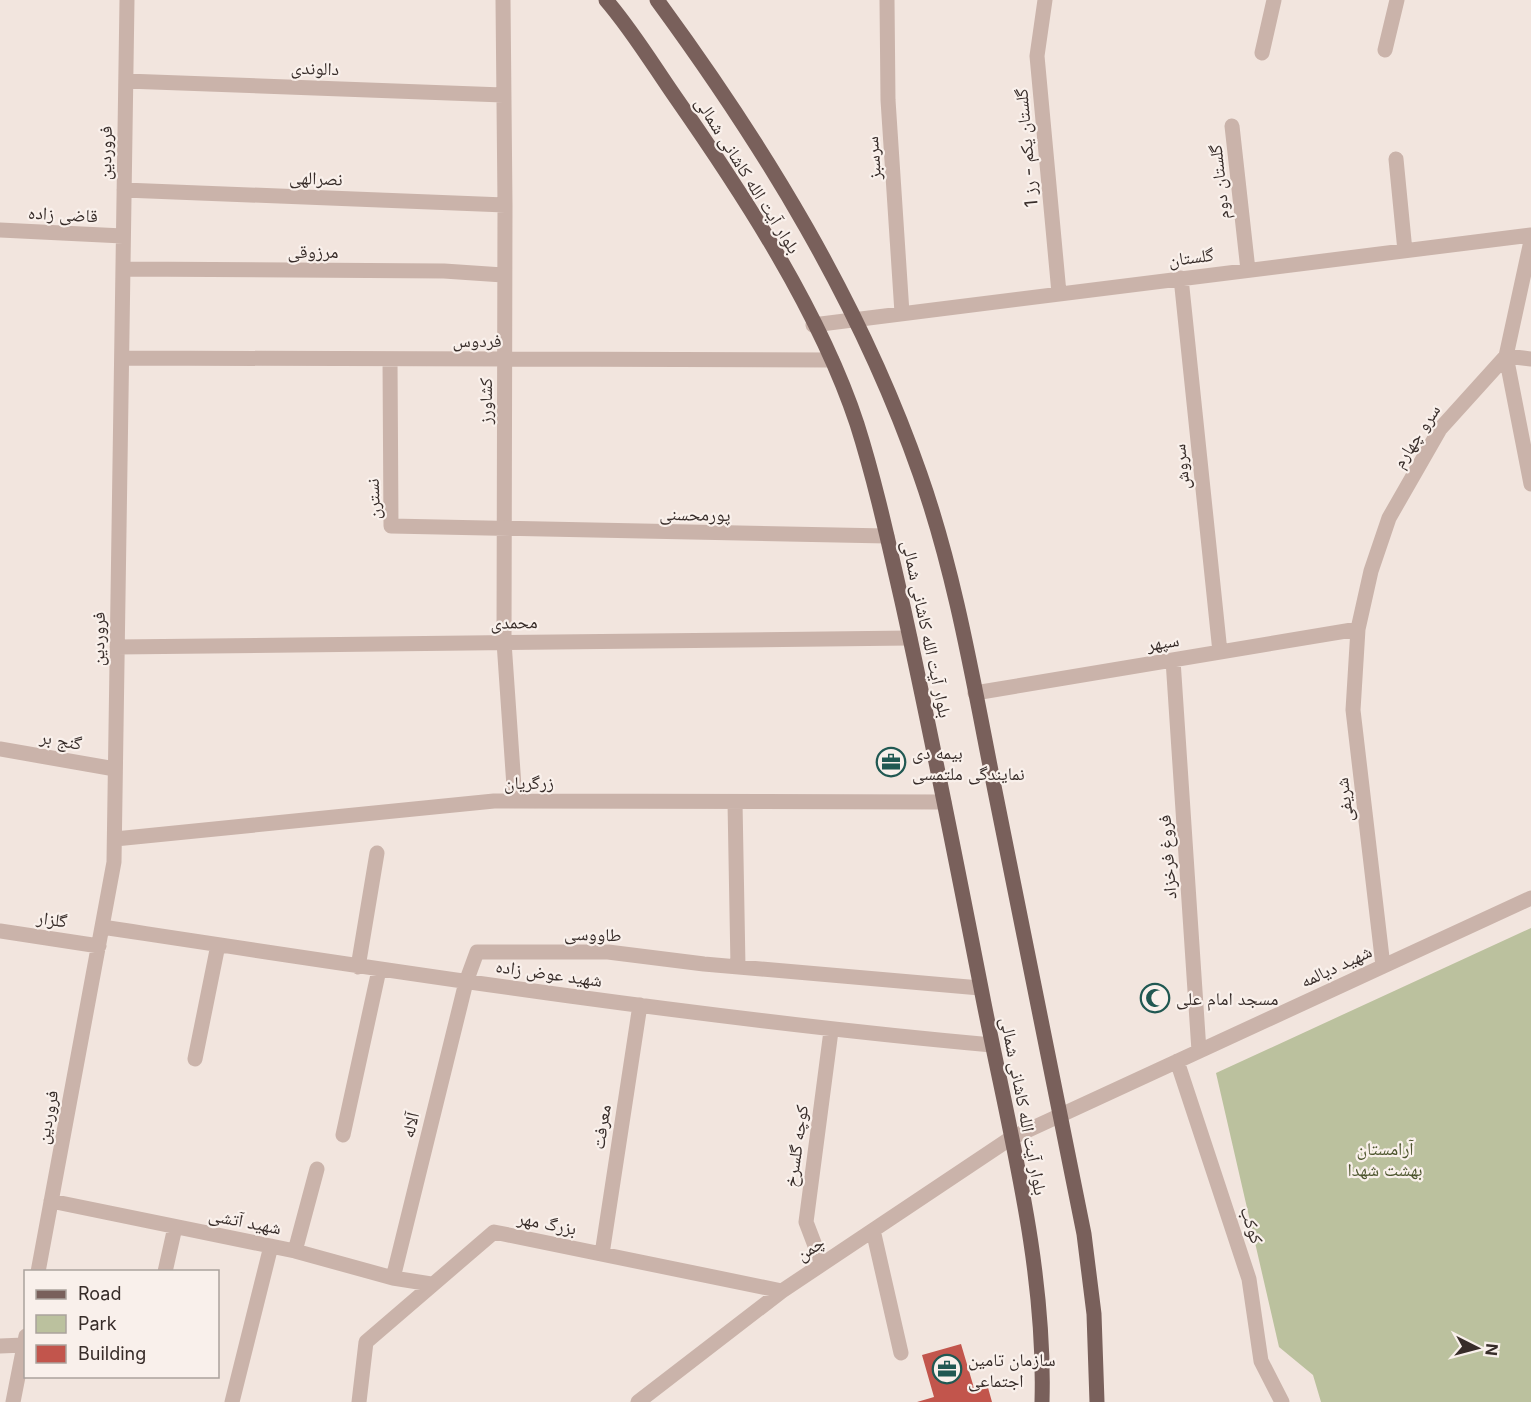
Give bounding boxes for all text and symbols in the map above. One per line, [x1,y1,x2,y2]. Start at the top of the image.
street label: دالوندی [290,57,340,80]
street label: گلستان یکم - رز 1 [1010,87,1044,208]
street label: بلوار آیت الله کاشانی شمالی [690,93,805,258]
street label: فروردین [94,126,117,180]
street label: سرسبز [861,136,886,181]
street label: گلستان دوم [1205,143,1235,220]
street label: نصرالهی [289,167,343,190]
street label: قاضی زاده [28,202,98,227]
street label: مرزوقی [288,241,338,263]
street label: گلستان [1167,244,1215,271]
street label: فردوس [453,330,501,352]
street label: کشاورز [475,377,496,425]
street label: سرو چهارم [1388,400,1446,473]
street label: سروش [1168,443,1195,491]
street label: نسترن [362,478,385,520]
street label: پورمحسنی [659,503,731,526]
street label: بلوار آیت الله کاشانی شمالی [897,538,956,720]
street label: محمدی [490,611,538,634]
street label: فروردین [87,612,110,666]
street label: سپهر [1144,629,1181,656]
street label: گنج بر [37,726,84,756]
place label: بیمه دی نمایندگی ملتمسی [912,742,1025,785]
office icon: بیمه دی نمایندگی ملتمسی [875,746,907,778]
street label: زرگریان [504,772,554,794]
street label: شریفی [1331,776,1358,823]
street label: فروغ فرخزاد [1154,814,1181,900]
street label: گلزار [35,906,69,932]
street label: طاووسی [564,923,622,946]
street label: شهید دیالمه [1297,940,1375,992]
street label: شهید عوض زاده [494,955,603,992]
mosque icon: مسجد امام علی [1139,982,1171,1014]
place label: مسجد امام علی [1176,988,1279,1011]
street label: بلوار آیت الله کاشانی شمالی [995,1015,1052,1197]
street label: فروردین [32,1088,63,1146]
street label: معرفت [587,1103,615,1151]
street label: کوچه گلسرخ [780,1103,814,1189]
street label: آلاله [397,1110,423,1140]
park label: آرامستان بهشت شهدا [1347,1138,1423,1180]
street label: شهید آتشی [207,1204,283,1239]
street label: کوکب [1236,1204,1268,1247]
street label: بزرگ مهر [515,1207,578,1240]
street label: چمن [792,1231,829,1266]
legend [24,1270,219,1378]
text: Road [78,1283,121,1304]
text: Park [78,1313,117,1334]
north arrow [1447,1318,1507,1378]
text: N [1481,1342,1503,1357]
text: Building [78,1343,146,1364]
place label: سازمان تامین اجتماعی [968,1349,1056,1392]
office icon: سازمان تامین اجتماعی [931,1353,963,1385]

